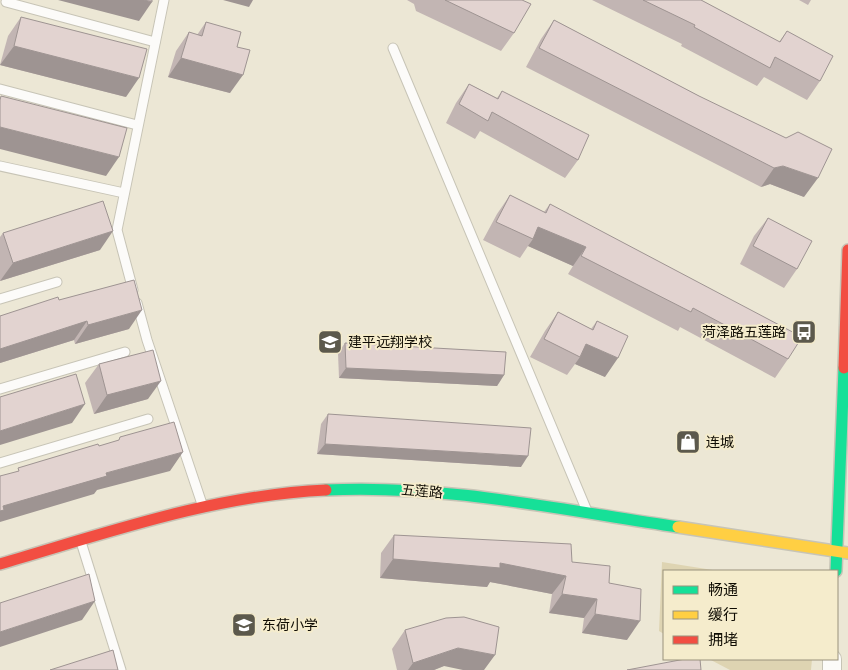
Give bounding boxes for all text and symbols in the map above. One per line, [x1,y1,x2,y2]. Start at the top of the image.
bus stop icon: 菏泽路五莲路 [791,319,817,345]
place label: 菏泽路五莲路 [702,323,786,341]
school or university icon: 建平远翔学校 [317,329,343,355]
place label: 建平远翔学校 [348,333,432,351]
shop icon: 连城 [675,429,701,455]
place label: 连城 [706,433,734,451]
street label: 五莲路 [400,480,444,502]
legend [663,570,838,660]
text: 畅通 [708,580,738,599]
text: 缓行 [708,605,738,624]
school or university icon: 东荷小学 [231,612,257,638]
place label: 东荷小学 [262,616,318,634]
text: 拥堵 [708,630,738,649]

